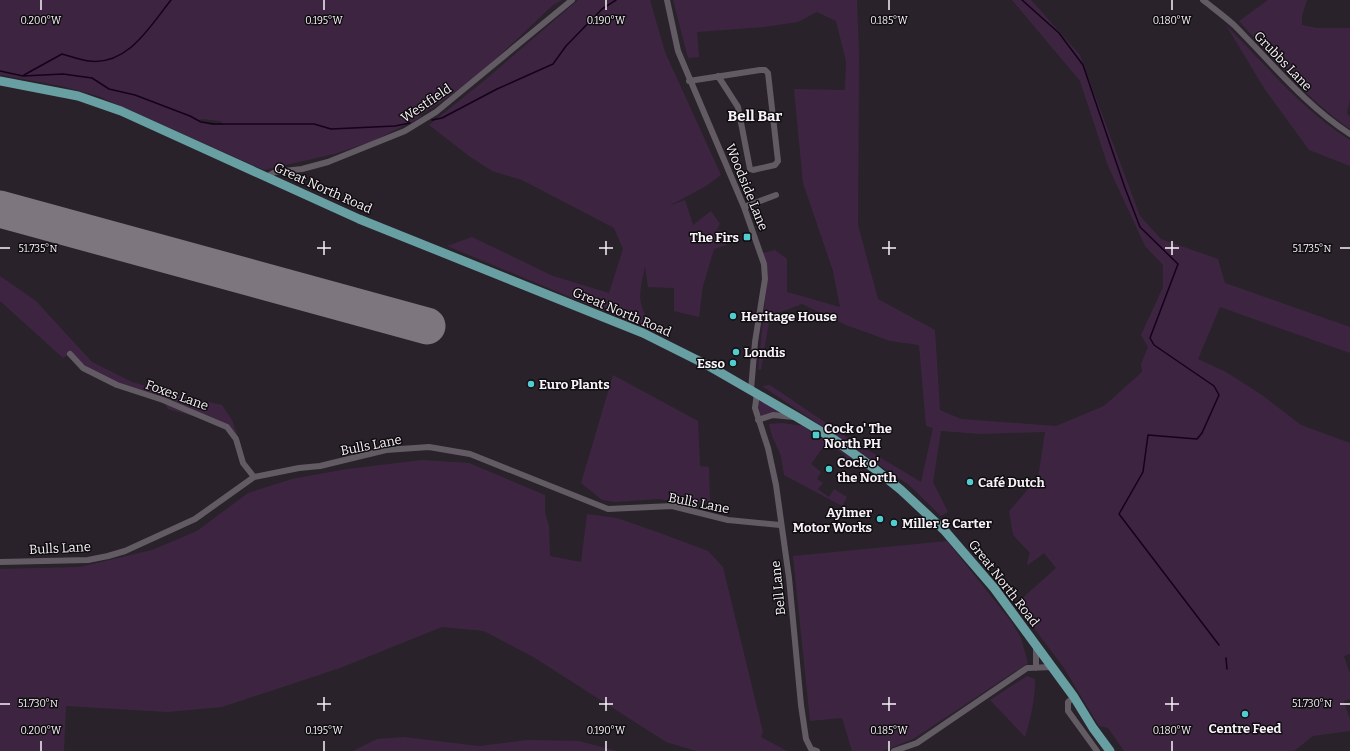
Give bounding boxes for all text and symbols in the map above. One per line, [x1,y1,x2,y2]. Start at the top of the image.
text: 0.200°W [21,15,62,27]
text: 0.195°W [305,15,343,27]
text: 0.190°W [587,15,626,27]
text: 0.185°W [870,15,909,27]
text: 0.180°W [1153,15,1192,27]
street label: Grubbs Lane [1251,28,1315,94]
street label: Westfield [398,81,454,125]
district label: Bell Bar [728,107,782,125]
street label: Woodside Lane [723,142,771,232]
street label: Great North Road [272,160,375,216]
place label: The Firs [690,230,739,245]
marker: The Firs [742,232,752,242]
text: 51.735°N [19,243,58,255]
text: 51.735°N [1293,243,1332,255]
street label: Great North Road [570,284,674,340]
place label: Heritage House [741,309,837,324]
marker: Heritage House [728,311,738,321]
place label: Londis [744,345,785,360]
marker: Londis [731,347,741,357]
place label: Esso [697,356,725,371]
marker: Esso [728,358,738,368]
street label: Foxes Lane [143,377,211,413]
place label: Euro Plants [539,377,610,392]
marker: Euro Plants [526,379,536,389]
place label: Cock o' The North PH [824,421,892,451]
marker: Cock o' The North PH [811,430,821,440]
street label: Bulls Lane [339,432,403,458]
place label: Cock o' the North [837,455,897,485]
marker: Cock o' the North [824,464,834,474]
place label: Café Dutch [978,475,1045,490]
marker: Café Dutch [965,477,975,487]
street label: Bulls Lane [667,490,731,516]
place label: Aylmer Motor Works [793,505,872,535]
marker: Aylmer Motor Works [875,514,885,524]
place label: Miller & Carter [902,516,992,531]
marker: Miller & Carter [889,518,899,528]
street label: Great North Road [966,537,1043,629]
street label: Bulls Lane [29,539,91,557]
street label: Bell Lane [768,560,788,616]
text: 51.730°N [18,698,58,710]
text: 51.730°N [1292,698,1332,710]
marker: Centre Feed [1240,709,1250,719]
place label: Centre Feed [1209,721,1282,736]
text: 0.200°W [21,725,62,737]
text: 0.195°W [305,725,343,737]
text: 0.190°W [587,725,626,737]
text: 0.185°W [870,725,909,737]
text: 0.180°W [1153,725,1192,737]

